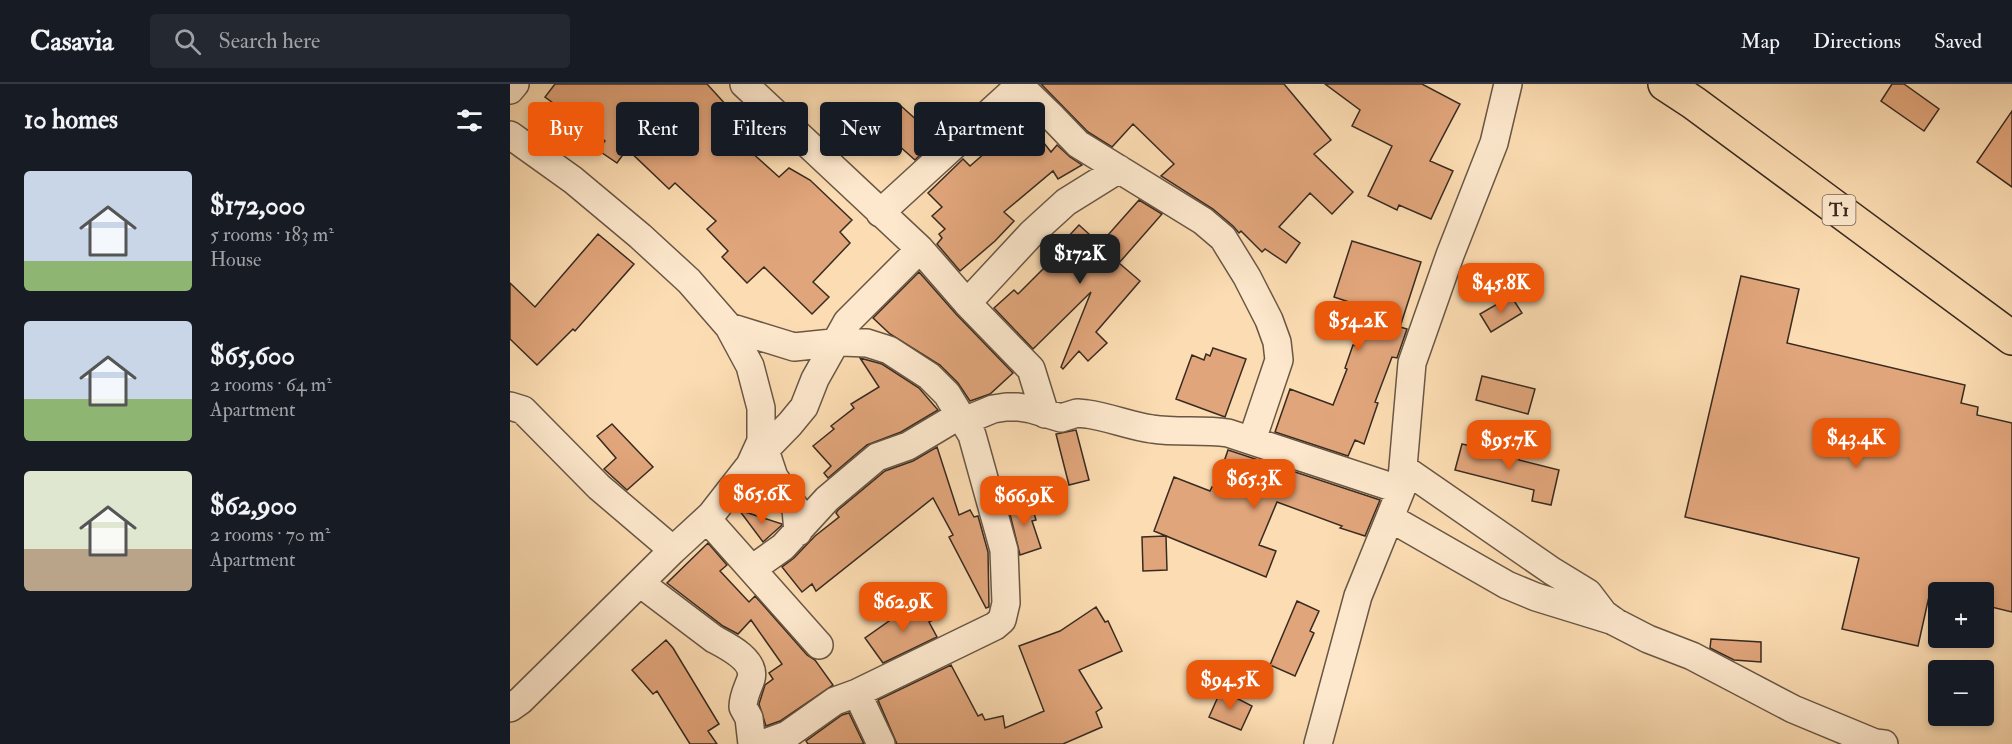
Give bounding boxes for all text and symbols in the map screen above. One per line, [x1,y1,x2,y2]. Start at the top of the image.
search box [150,14,570,68]
text: Casavia [30,24,114,59]
icon: search [171,25,204,58]
text: Search here [219,27,320,55]
text: Map [1740,28,1780,55]
text: Directions [1813,28,1901,55]
text: Saved [1934,28,1982,55]
chip: Buy [528,102,604,156]
chip: Rent [616,102,699,156]
chip: Filters [711,102,808,156]
chip: New [820,102,902,156]
chip: Apartment [914,102,1045,156]
text: 10 homes [24,104,118,136]
icon: filters [453,104,486,137]
text: $172,000 [210,190,305,222]
icon: home [72,195,144,267]
road number: T1 [1822,195,1856,225]
text: 5 rooms · 183 m² [210,222,334,247]
pin: $172K [1038,234,1122,285]
text: $172K [1054,241,1106,266]
text: House [210,247,261,272]
pin: $45.8K [1452,263,1550,314]
text: $45.8K [1472,270,1530,295]
pin: $54.2K [1309,301,1407,352]
text: $54.2K [1329,308,1387,333]
text: $65,600 [210,340,295,372]
icon: home [72,345,144,417]
text: 2 rooms · 64 m² [210,372,332,397]
text: Apartment [210,397,295,422]
pin: $43.4K [1807,418,1905,469]
pin: $95.7K [1460,420,1558,471]
text: $43.4K [1827,425,1885,450]
text: $95.7K [1481,427,1537,452]
pin: $65.3K [1205,459,1303,510]
text: $65.3K [1226,466,1282,491]
pin: $65.6K [713,474,811,525]
pin: $66.9K [975,476,1073,527]
text: $65.6K [733,481,791,506]
text: $66.9K [994,483,1054,508]
text: $62,900 [210,490,297,522]
icon: home [72,495,144,567]
text: 2 rooms · 70 m² [210,522,330,547]
text: Apartment [210,547,295,572]
pin: $62.9K [854,582,952,633]
map controls [1928,582,1994,726]
button: + [1928,582,1994,648]
text: $62.9K [873,589,933,614]
pin: $94.5K [1181,660,1279,711]
button: − [1928,660,1994,726]
text: $94.5K [1200,667,1260,692]

